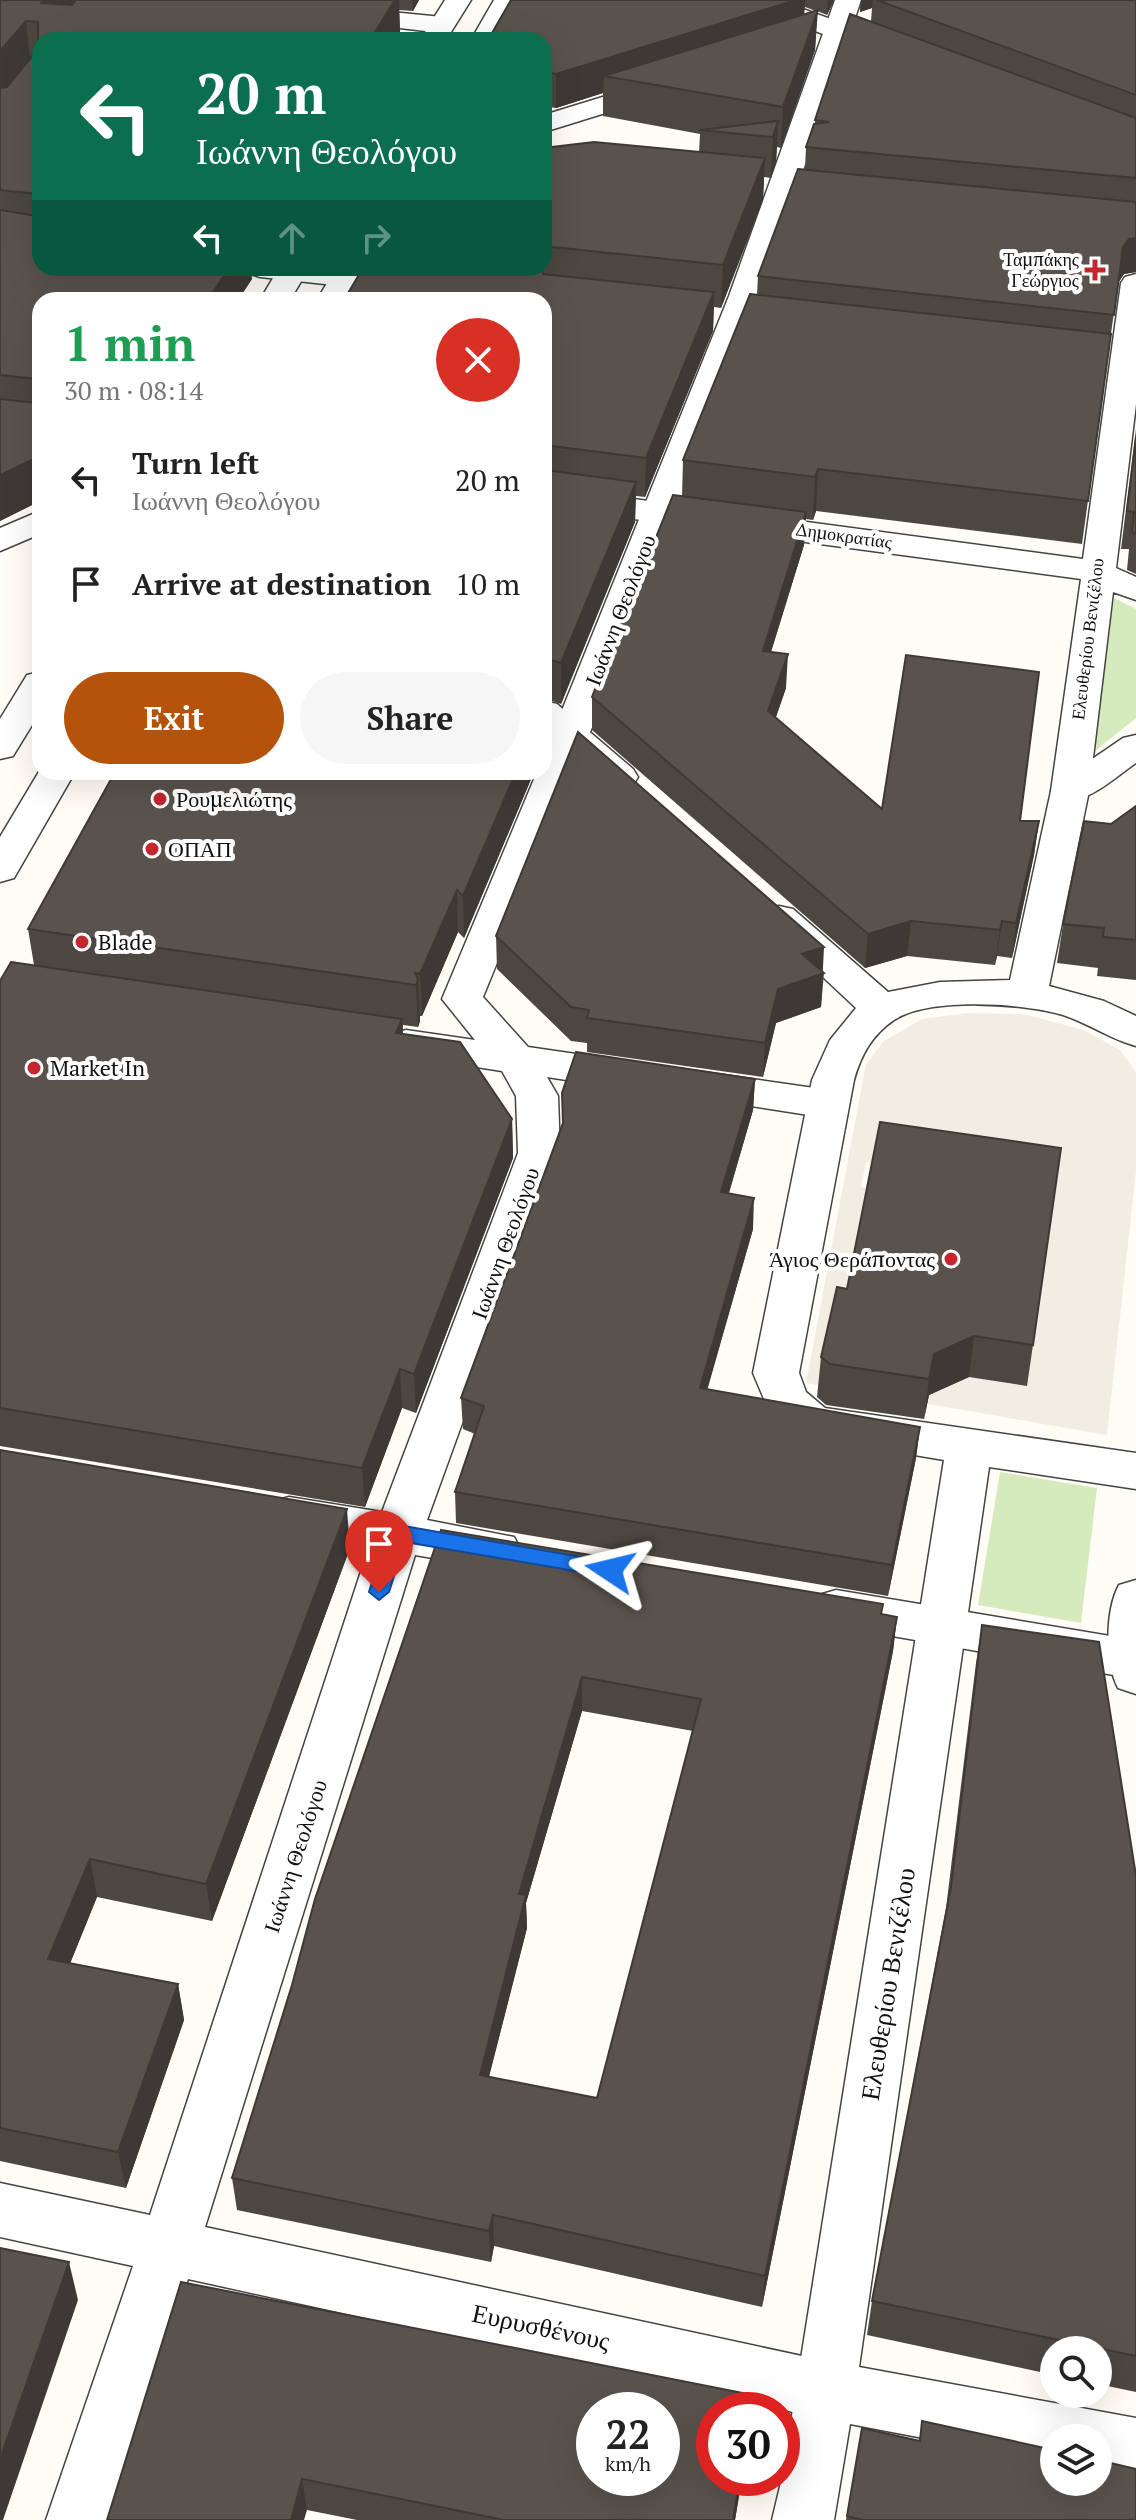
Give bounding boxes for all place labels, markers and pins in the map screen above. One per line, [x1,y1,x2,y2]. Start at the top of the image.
place label: Ταμπάκης Γεώργιος [1003,247,1079,292]
marker: Ταμπάκης Γεώργιος [1086,261,1104,279]
place label: Ρουμελιώτης [176,784,292,813]
marker: Ρουμελιώτης [151,790,169,808]
place label: ΟΠΑΠ [168,834,232,863]
marker: ΟΠΑΠ [143,840,161,858]
place label: Blade [98,927,153,956]
marker: Blade [73,933,91,951]
place label: Market In [50,1053,145,1082]
marker: Market In [25,1059,43,1077]
place label: Άγιος Θεράποντας [769,1244,935,1273]
marker: Άγιος Θεράποντας [942,1250,960,1268]
pin [345,1510,413,1592]

